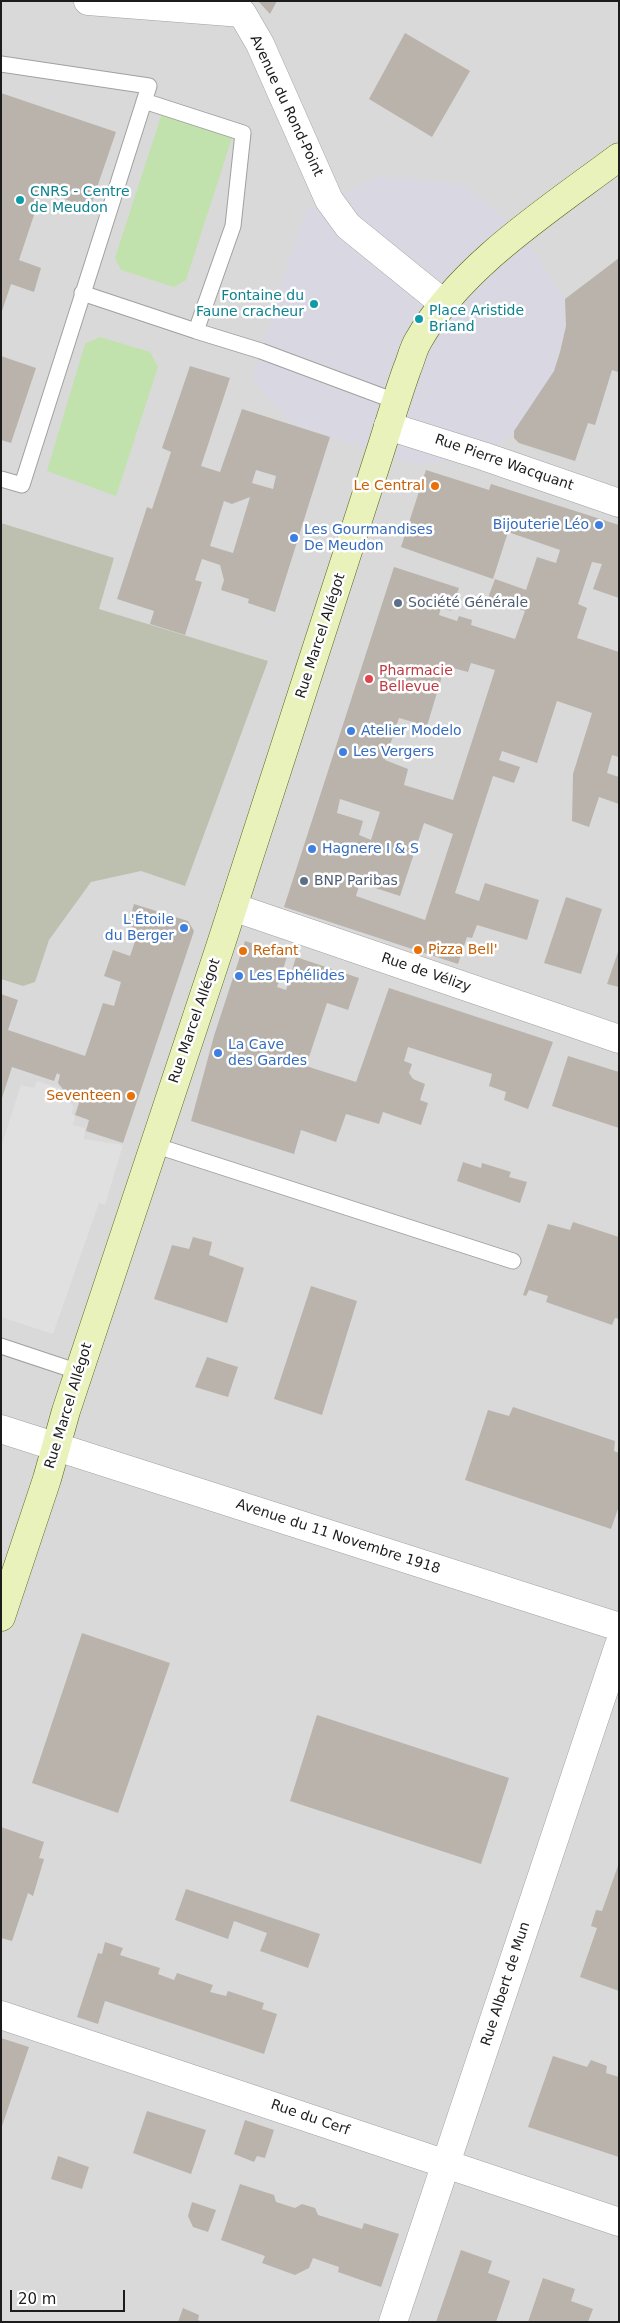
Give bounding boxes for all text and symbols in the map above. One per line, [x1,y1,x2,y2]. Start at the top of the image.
street label: Avenue du Rond-Point [246,33,326,179]
place label: CNRS - Centre de Meudon [30,184,130,216]
marker: CNRS - Centre de Meudon [14,194,26,206]
place label: Fontaine du Faune cracheur [196,288,304,321]
marker: Fontaine du Faune cracheur [308,298,320,310]
place label: Place Aristide Briand [429,303,524,336]
marker: Place Aristide Briand [413,313,425,325]
street label: Rue Pierre Wacquant [432,431,576,495]
place label: Le Central [353,478,425,494]
marker: Le Central [429,480,441,492]
place label: Bijouterie Léo [493,517,589,533]
marker: Bijouterie Léo [593,519,605,531]
place label: Les Gourmandises De Meudon [304,522,433,554]
marker: Les Gourmandises De Meudon [288,532,300,544]
street label: Rue Marcel Allégot [293,571,349,701]
place label: Société Générale [408,595,528,611]
marker: Société Générale [392,597,404,609]
place label: Pharmacie Bellevue [379,663,453,696]
marker: Pharmacie Bellevue [363,673,375,685]
place label: Atelier Modelo [361,723,462,739]
marker: Atelier Modelo [345,725,357,737]
place label: Les Vergers [353,744,434,760]
marker: Les Vergers [337,746,349,758]
place label: Hagnere I & S [322,841,419,857]
marker: Hagnere I & S [306,843,318,855]
place label: BNP Paribas [314,873,398,889]
marker: BNP Paribas [298,875,310,887]
place label: L'Étoile du Berger [105,912,174,944]
marker: L'Étoile du Berger [178,922,190,934]
place label: Pizza Bell' [428,942,498,958]
place label: Refant [253,943,299,959]
marker: Pizza Bell' [412,944,424,956]
marker: Refant [237,945,249,957]
street label: Rue de Vélizy [379,950,473,996]
street label: Rue Marcel Allégot [166,956,224,1086]
place label: Les Ephélides [249,968,345,984]
marker: Les Ephélides [233,970,245,982]
place label: La Cave des Gardes [228,1037,307,1070]
marker: La Cave des Gardes [212,1047,224,1059]
place label: Seventeen [46,1088,121,1104]
marker: Seventeen [125,1090,137,1102]
street label: Rue Marcel Allégot [42,1341,96,1471]
street label: Avenue du 11 Novembre 1918 [234,1496,442,1578]
street label: Rue Albert de Mun [478,1920,534,2048]
street label: Rue du Cerf [268,2097,352,2139]
scale bar [12,2280,128,2312]
text: 20 m [18,2290,56,2308]

